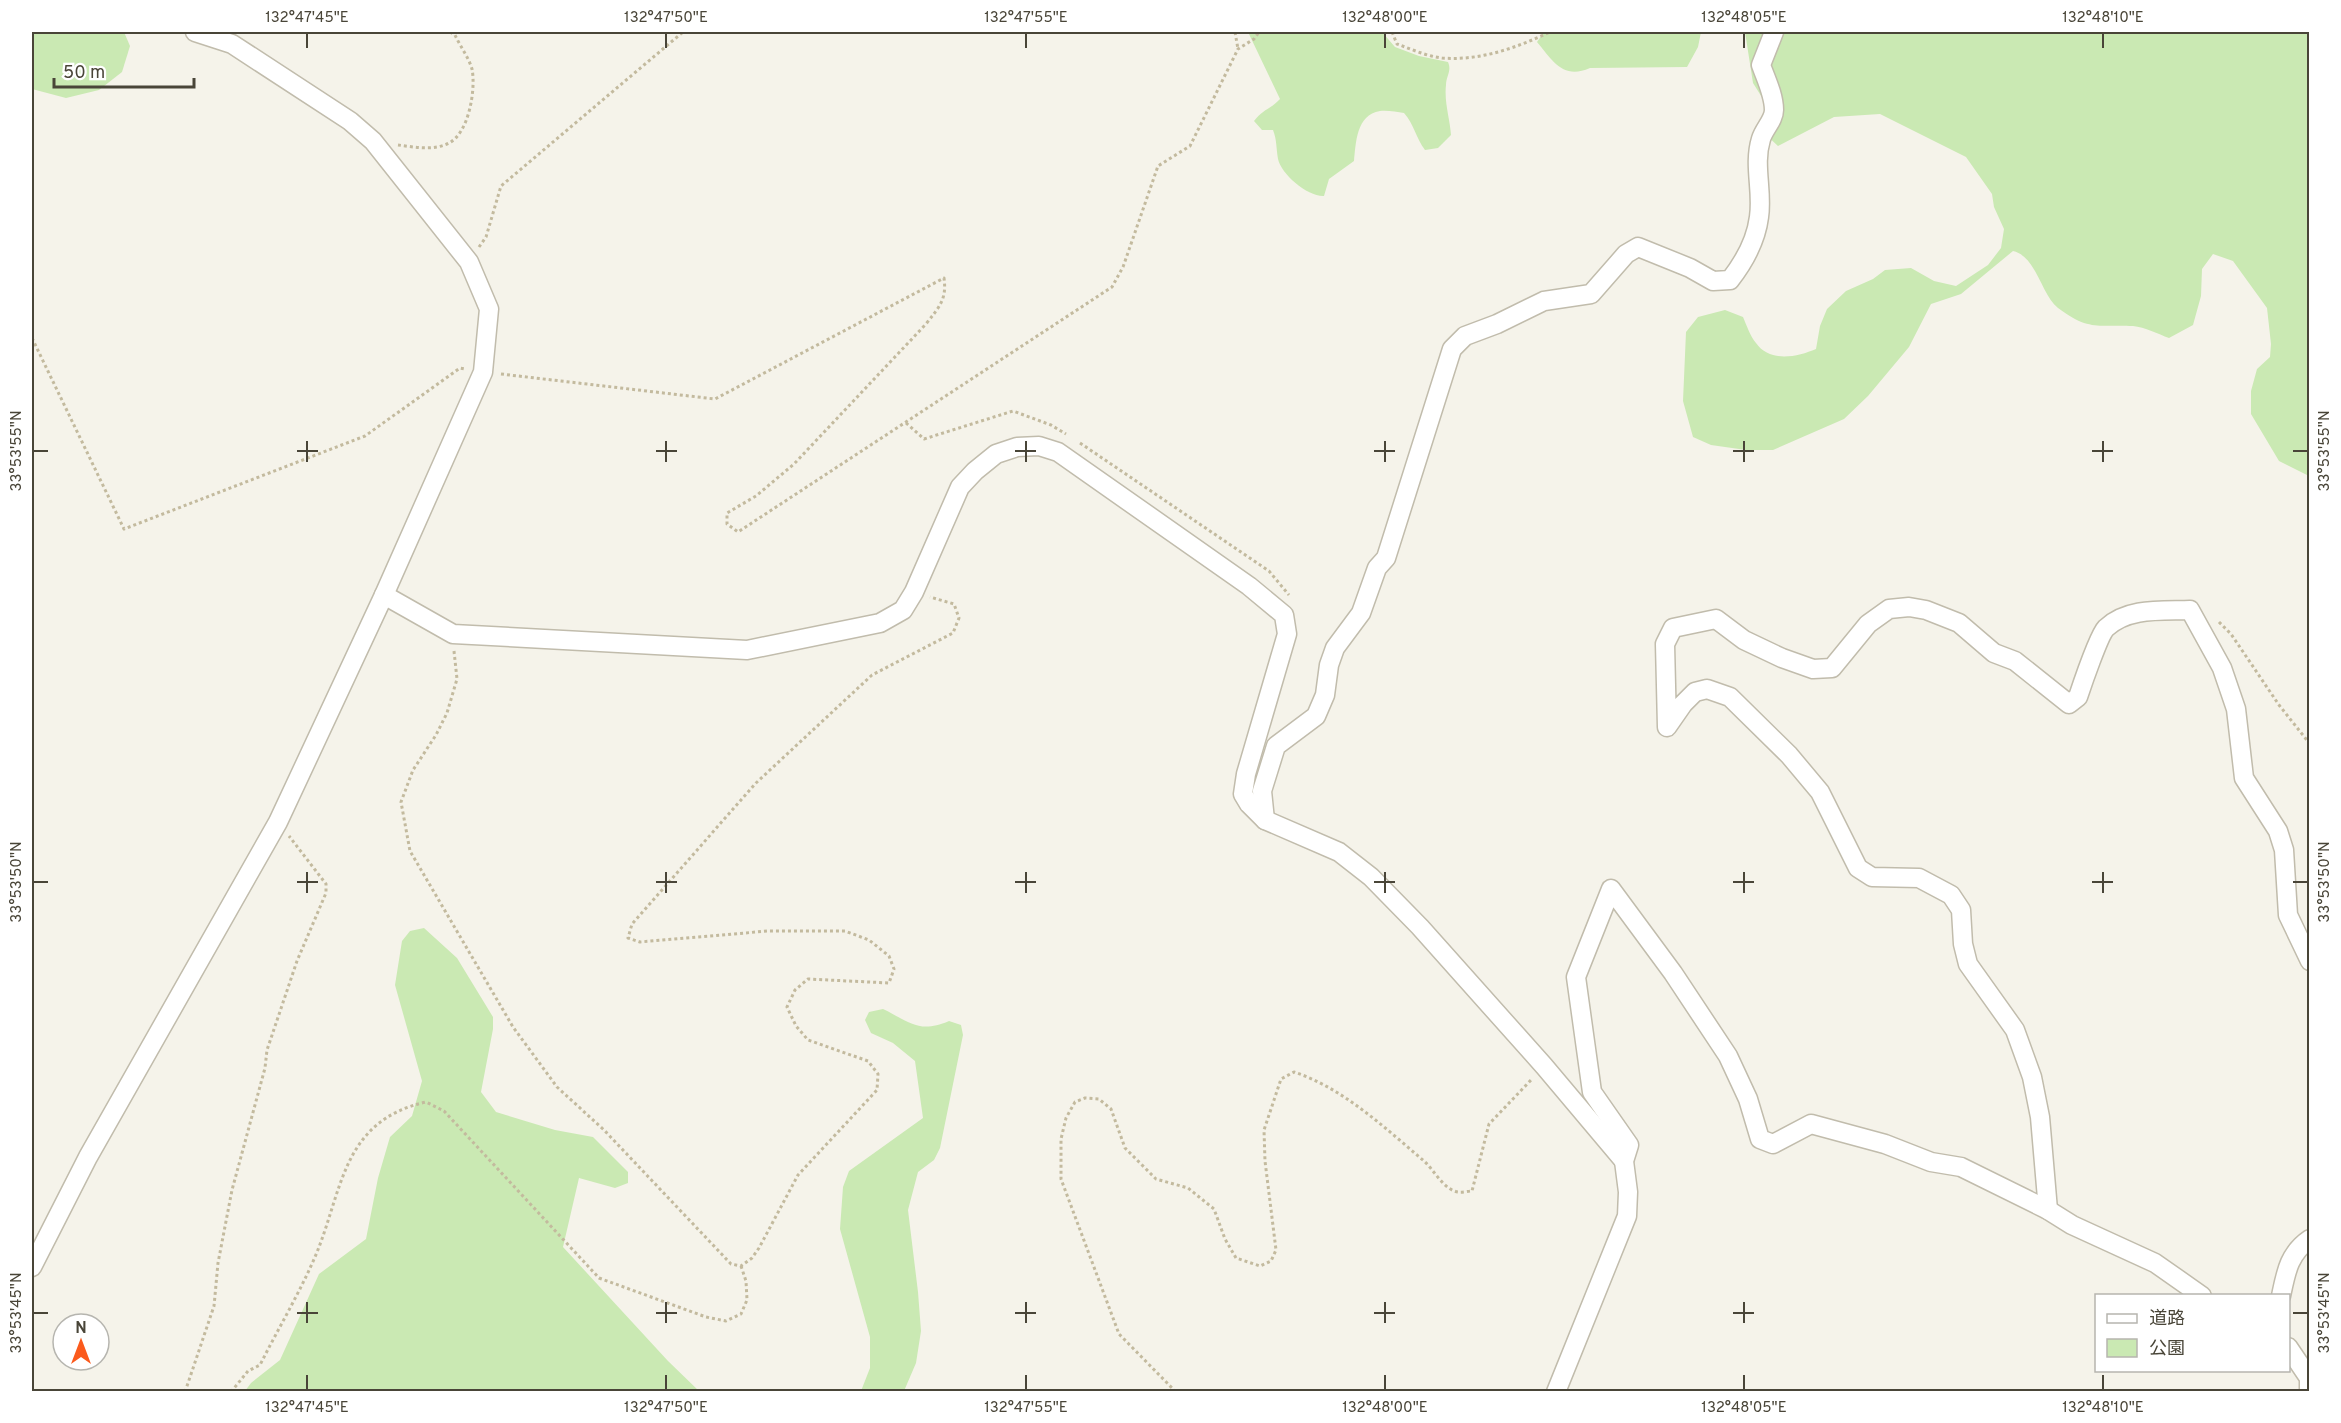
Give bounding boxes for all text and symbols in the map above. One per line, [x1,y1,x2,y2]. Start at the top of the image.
text: 132°47'45"E [265,9,349,28]
text: 132°47'50"E [624,9,708,28]
text: 132°47'55"E [984,9,1068,28]
text: 132°48'00"E [1342,9,1428,28]
text: 132°48'05"E [1701,9,1787,28]
text: 132°48'10"E [2062,9,2144,28]
scale bar [54,51,194,89]
text: 50 m [63,62,105,85]
text: 33°53'55"N [8,410,27,492]
text: 33°53'55"N [2316,410,2335,492]
text: 33°53'50"N [8,841,27,923]
text: 33°53'50"N [2316,841,2335,923]
text: 33°53'45"N [8,1272,27,1354]
text: 33°53'45"N [2316,1272,2335,1354]
legend [2095,1294,2290,1372]
text: 道路 [2149,1308,2185,1331]
north arrow [51,1312,111,1372]
text: N [75,1319,87,1339]
text: 公園 [2149,1338,2185,1361]
text: 132°47'45"E [265,1399,349,1418]
text: 132°47'50"E [624,1399,708,1418]
text: 132°47'55"E [984,1399,1068,1418]
text: 132°48'00"E [1342,1399,1428,1418]
text: 132°48'05"E [1701,1399,1787,1418]
text: 132°48'10"E [2062,1399,2144,1418]

